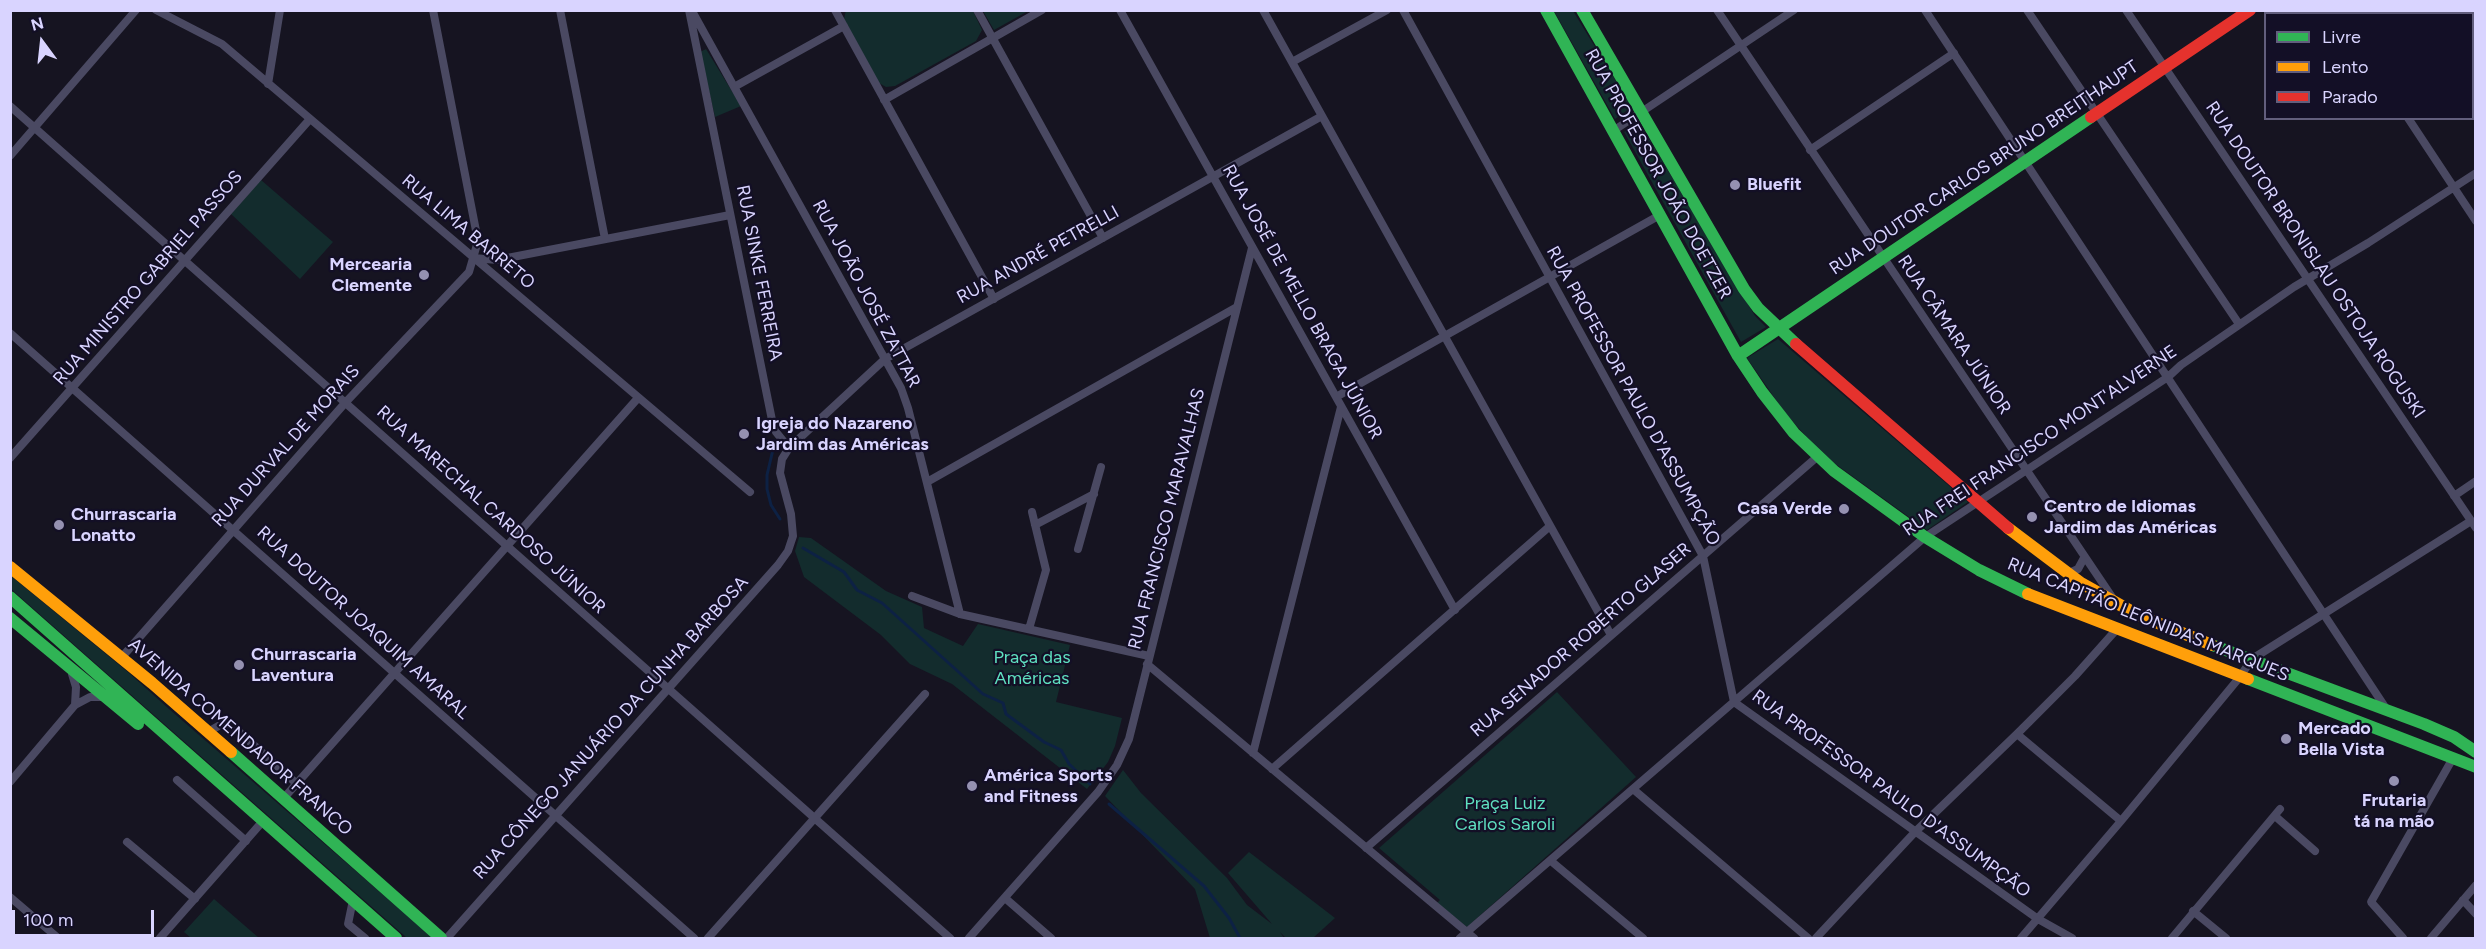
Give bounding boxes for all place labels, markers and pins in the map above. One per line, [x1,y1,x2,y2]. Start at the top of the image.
place label: Bluefit [1747,174,1802,196]
marker: Bluefit [1728,178,1742,192]
place label: Mercearia Clemente [329,254,412,296]
marker: Mercearia Clemente [417,268,431,282]
place label: Igreja do Nazareno Jardim das Américas [756,413,929,456]
marker: Igreja do Nazareno Jardim das Américas [737,427,751,441]
place label: Centro de Idiomas Jardim das Américas [2044,496,2217,538]
place label: Casa Verde [1737,498,1832,520]
marker: Casa Verde [1837,502,1851,516]
place label: Churrascaria Lonatto [71,504,177,546]
marker: Centro de Idiomas Jardim das Américas [2025,510,2039,524]
marker: Churrascaria Lonatto [52,518,66,532]
place label: Churrascaria Laventura [251,644,357,686]
marker: Churrascaria Laventura [232,658,246,672]
place label: Mercado Bella Vista [2298,718,2384,760]
marker: Mercado Bella Vista [2279,732,2293,746]
place label: América Sports and Fitness [984,765,1112,808]
marker: Frutaria tá na mão [2387,774,2401,788]
marker: América Sports and Fitness [965,779,979,793]
place label: Frutaria tá na mão [2354,790,2434,832]

